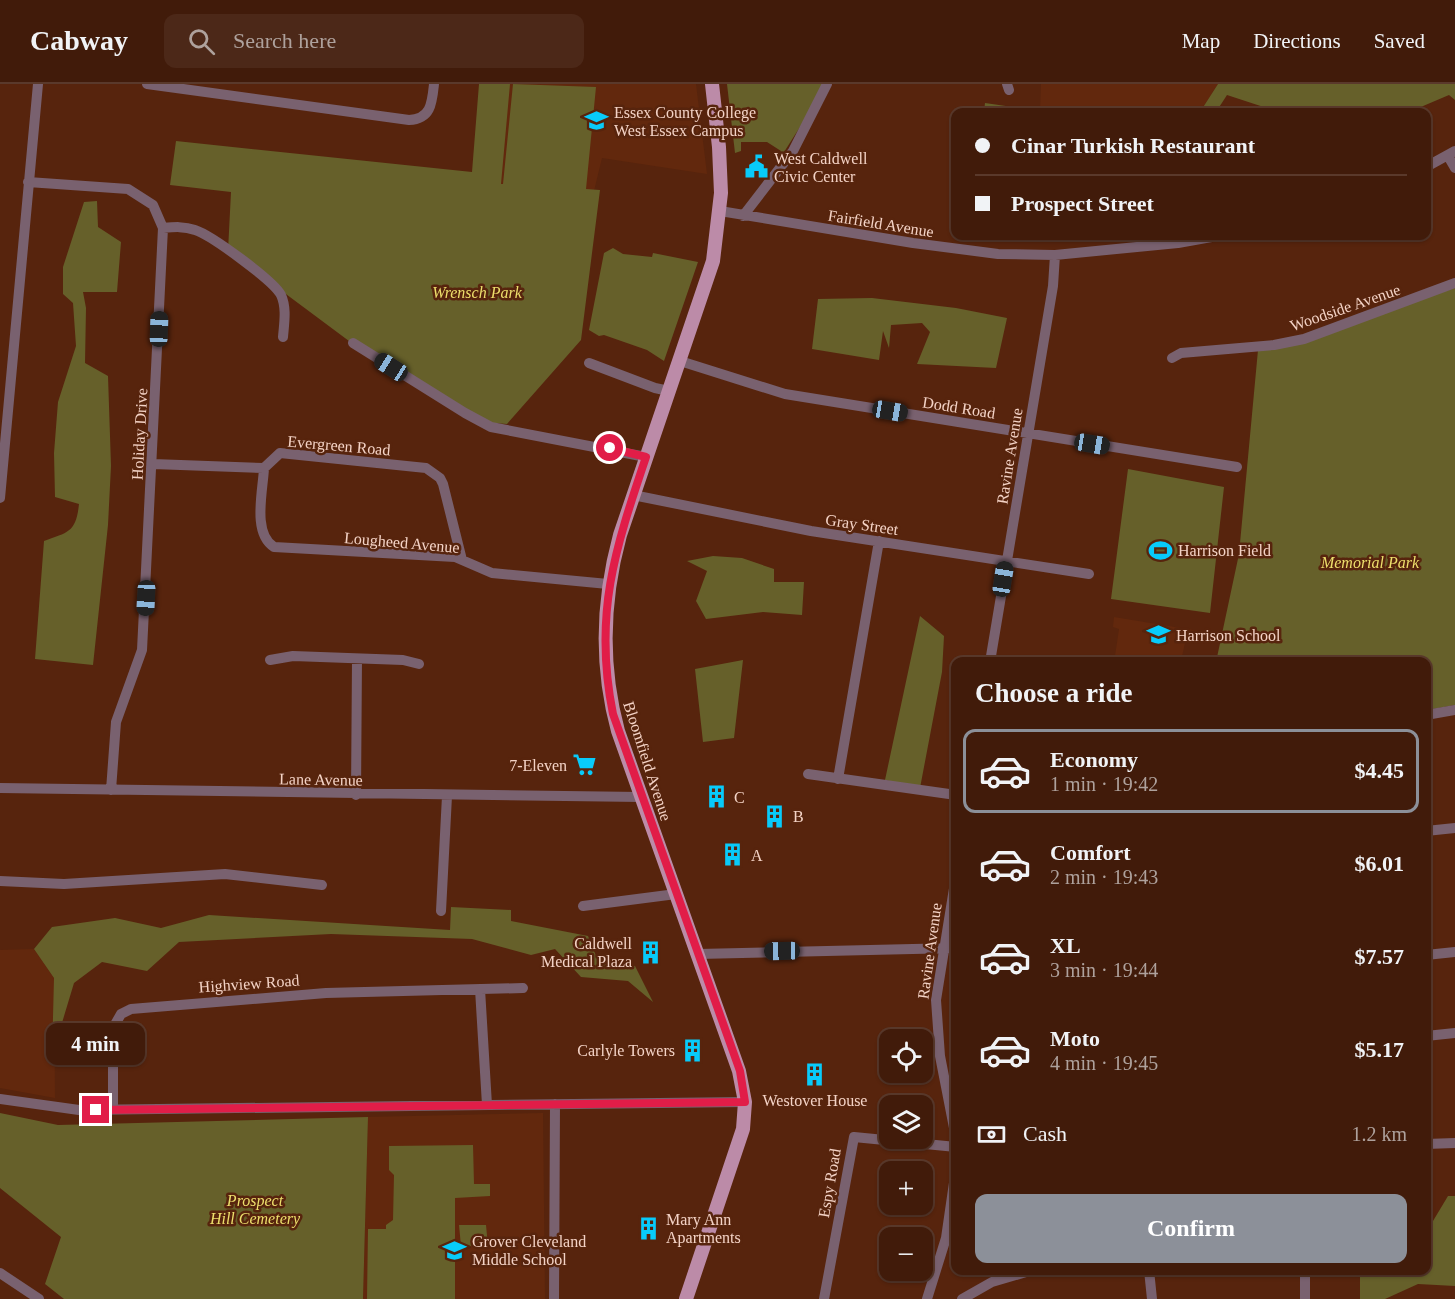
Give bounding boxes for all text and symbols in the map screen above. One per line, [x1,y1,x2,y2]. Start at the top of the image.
search box [164,14,584,68]
text: Cabway [30,25,128,56]
icon: search [185,25,218,58]
text: Search here [233,28,336,53]
text: Map [1182,29,1220,53]
text: Directions [1253,29,1341,53]
text: Saved [1374,29,1425,53]
place label: Essex County College West Essex Campus [614,104,756,140]
school or university icon: Essex County College West Essex Campus [583,108,609,134]
text: Cinar Turkish Restaurant [1011,133,1255,158]
place label: West Caldwell Civic Center [774,150,868,185]
public building icon: West Caldwell Civic Center [743,154,769,180]
text: Prospect Street [1011,191,1154,216]
street label: Fairfield Avenue [827,207,935,240]
street label: Woodside Avenue [1288,281,1402,334]
park label: Wrensch Park [432,284,523,301]
car [149,311,169,347]
car [371,350,411,384]
street label: Holiday Drive [129,388,151,480]
street label: Dodd Road [921,393,996,422]
car [871,399,909,423]
street label: Ravine Avenue [994,407,1025,505]
car [1073,432,1111,456]
street label: Evergreen Road [287,433,391,459]
route start [596,434,623,461]
street label: Gray Street [824,511,900,539]
street label: Lougheed Avenue [344,529,460,557]
sports icon: Harrison Field [1147,537,1173,563]
place label: Harrison Field [1178,542,1271,559]
park label: Memorial Park [1320,554,1420,571]
car [991,560,1015,598]
car [136,580,156,616]
school or university icon: Harrison School [1145,622,1171,648]
place label: Harrison School [1176,627,1281,644]
text: Choose a ride [975,678,1133,708]
street label: Bloomfield Avenue [620,699,675,823]
icon: car [978,744,1032,798]
text: Economy [1050,747,1138,772]
supermarket icon: 7-Eleven [572,752,598,778]
place label: 7-Eleven [509,757,567,774]
text: $4.45 [1355,758,1404,783]
street label: Lane Avenue [279,770,363,789]
text: 1 min · 19:42 [1050,773,1158,795]
building icon: C [703,784,729,810]
place label: C [734,789,745,806]
building icon: B [762,803,788,829]
place label: B [793,808,804,825]
icon: car [978,837,1032,891]
text: Comfort [1050,840,1131,865]
building icon: A [720,842,746,868]
place label: A [751,847,763,864]
text: $6.01 [1355,851,1404,876]
text: 2 min · 19:43 [1050,866,1158,888]
street label: Ravine Avenue [914,902,945,1000]
icon: car [978,930,1032,984]
text: XL [1050,933,1081,958]
place label: Caldwell Medical Plaza [541,935,633,970]
building icon: Caldwell Medical Plaza [637,939,663,965]
car [764,942,800,960]
text: $7.57 [1355,944,1404,969]
text: 3 min · 19:44 [1050,959,1158,981]
street label: Highview Road [198,972,300,996]
callout: 4 min [46,1023,146,1065]
icon: car [978,1023,1032,1077]
text: Moto [1050,1026,1100,1051]
map controls [879,1029,933,1281]
button: locate [879,1029,933,1083]
text: 4 min [71,1033,120,1055]
building icon: Carlyle Towers [680,1037,706,1063]
text: $5.17 [1355,1037,1404,1062]
place label: Carlyle Towers [577,1042,675,1060]
text: 4 min · 19:45 [1050,1052,1158,1074]
building icon: Westover House [802,1062,828,1088]
place label: Westover House [763,1092,867,1109]
button: layers [879,1095,933,1149]
route end [82,1096,109,1123]
icon: cash [975,1118,1008,1151]
text: Cash [1023,1121,1067,1146]
text: 1.2 km [1351,1123,1407,1145]
street label: Espy Road [815,1147,845,1219]
button: + [879,1161,933,1215]
park label: Prospect Hill Cemetery [209,1192,301,1228]
button: Confirm [975,1194,1407,1263]
place label: Mary Ann Apartments [666,1211,741,1247]
building icon: Mary Ann Apartments [635,1215,661,1241]
button: − [879,1227,933,1281]
place label: Grover Cleveland Middle School [472,1233,586,1268]
school or university icon: Grover Cleveland Middle School [441,1237,467,1263]

